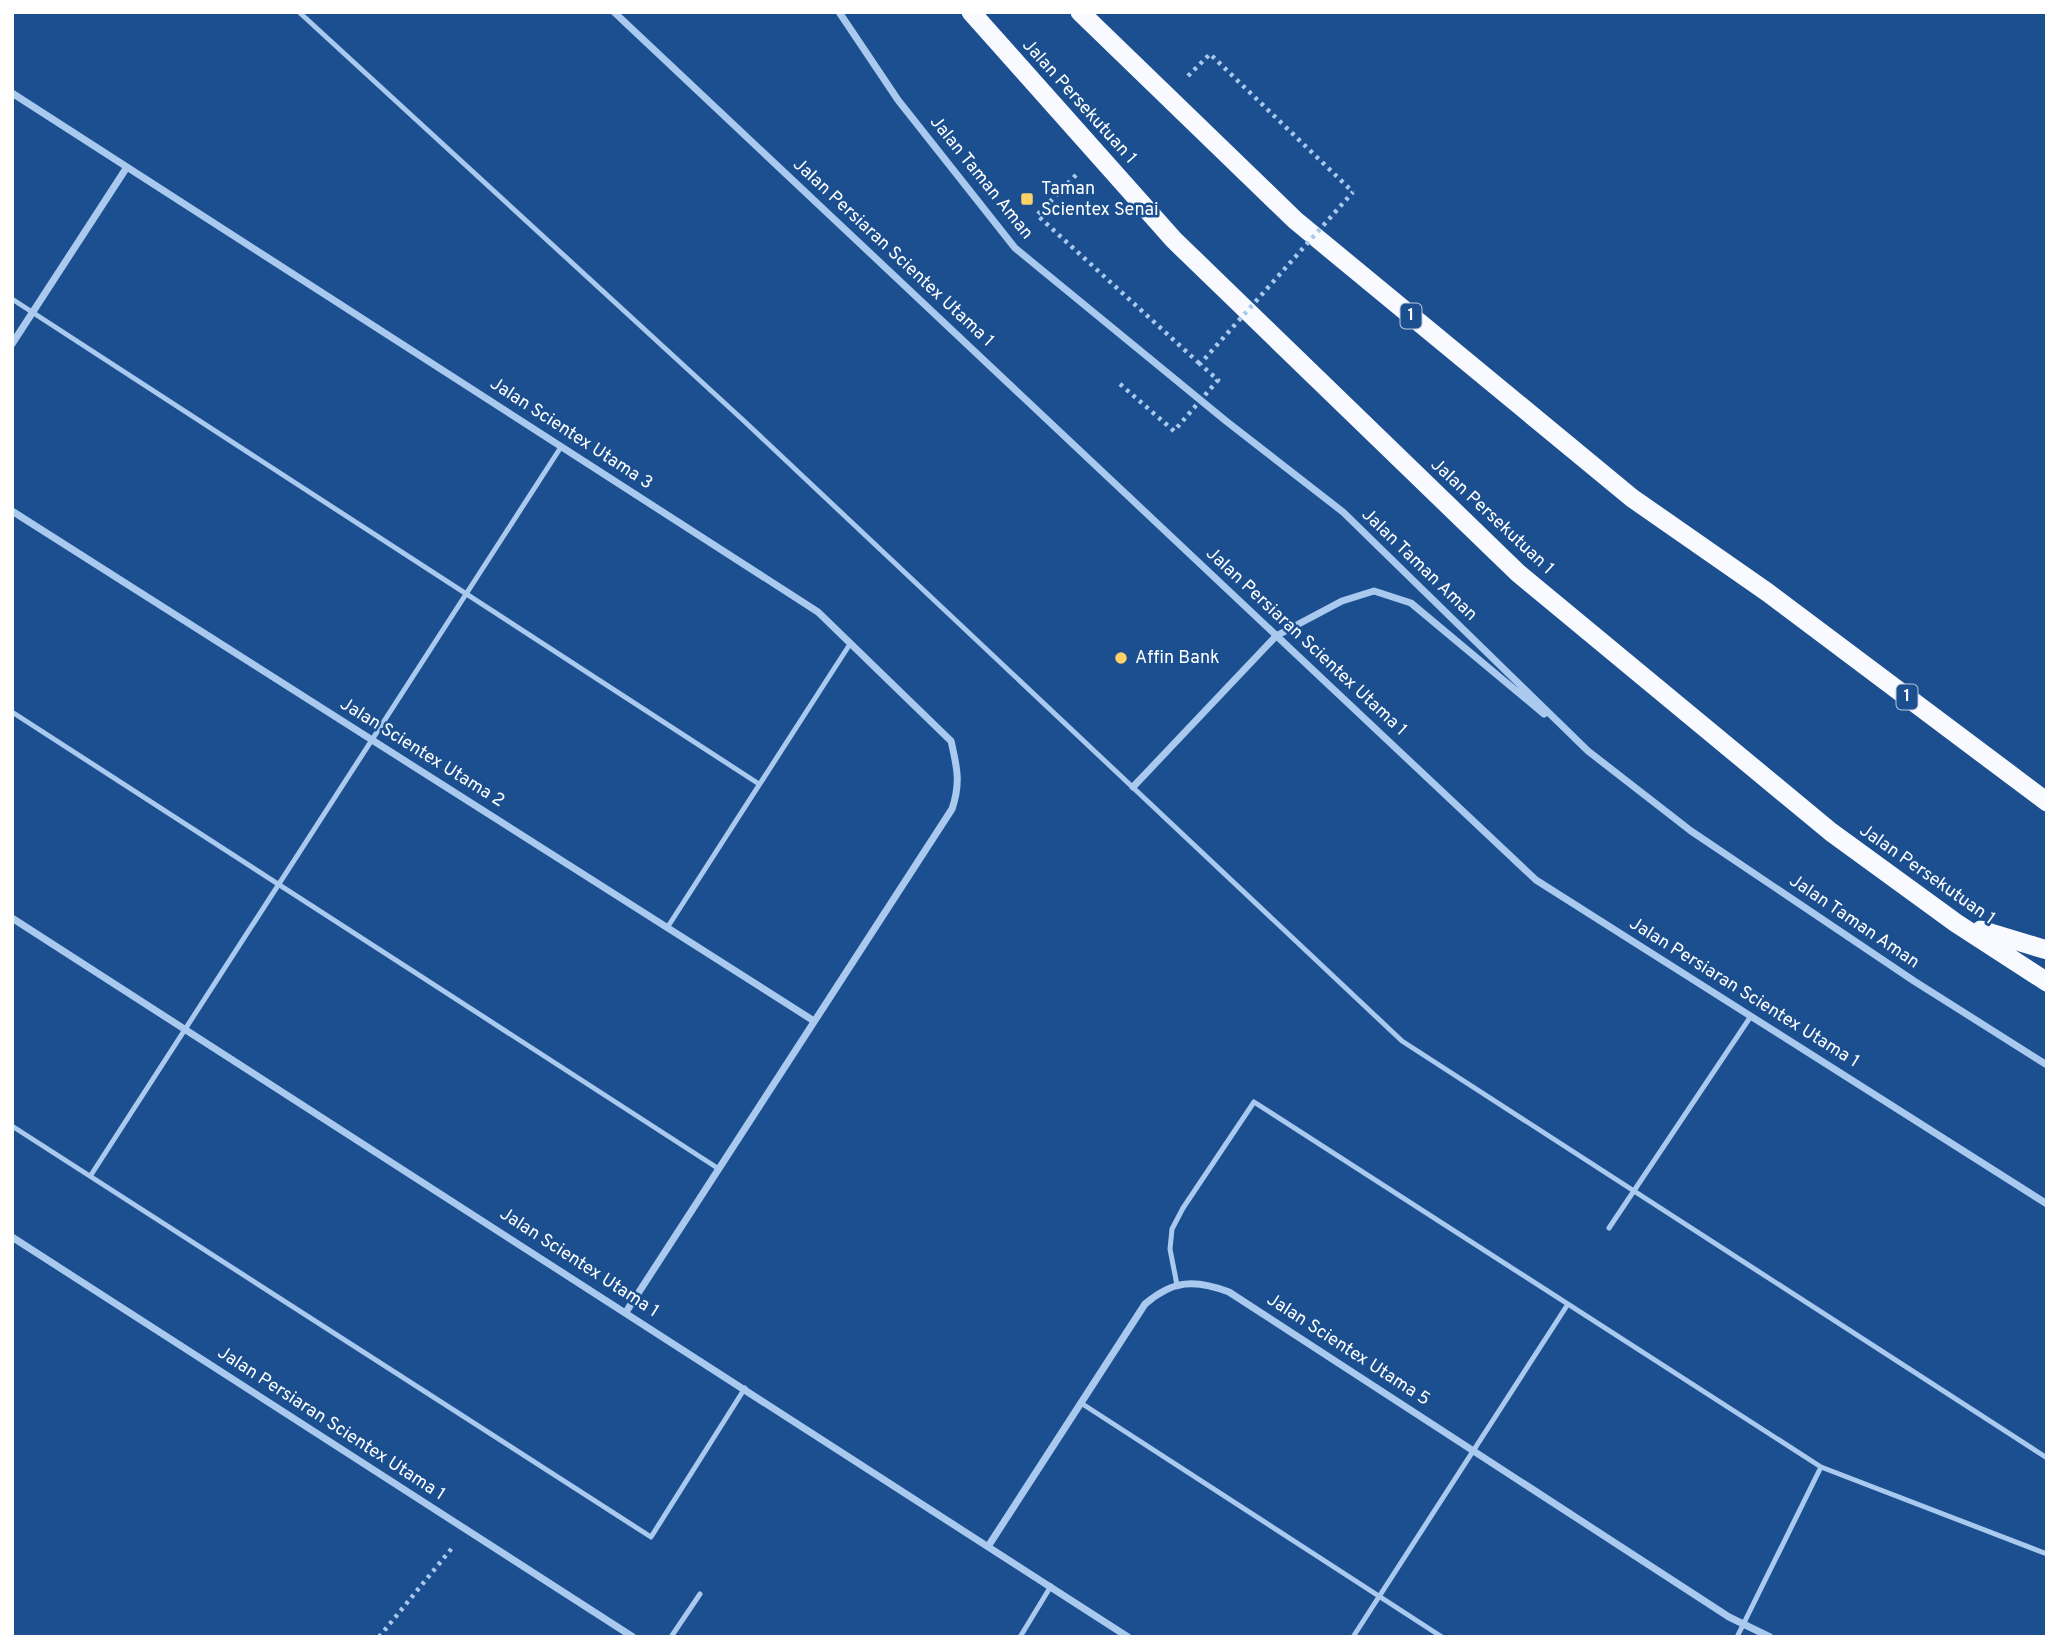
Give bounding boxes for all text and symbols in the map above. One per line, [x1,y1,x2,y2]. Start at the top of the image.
street label: Jalan Persekutuan 1 [1017,35,1141,169]
street label: Jalan Taman Aman [924,112,1038,244]
street label: Jalan Persiaran Scientex Utama 1 [787,154,999,352]
place label: Taman Scientex Senai [1041,178,1159,222]
marker: Taman Scientex Senai [1019,191,1035,207]
road number: 1 [1400,304,1422,328]
street label: Jalan Scientex Utama 3 [485,373,657,495]
street label: Jalan Persekutuan 1 [1425,454,1559,580]
street label: Jalan Taman Aman [1356,504,1482,626]
street label: Jalan Persiaran Scientex Utama 1 [1200,543,1412,741]
place label: Affin Bank [1135,647,1220,670]
marker: Affin Bank [1113,650,1129,666]
road number: 1 [1896,684,1918,710]
street label: Jalan Scientex Utama 2 [335,693,509,813]
street label: Jalan Persekutuan 1 [1854,819,2000,931]
street label: Jalan Taman Aman [1784,870,1924,974]
street label: Jalan Persiaran Scientex Utama 1 [1625,912,1863,1074]
street label: Jalan Scientex Utama 1 [495,1203,663,1323]
street label: Jalan Scientex Utama 5 [1262,1289,1434,1411]
street label: Jalan Persiaran Scientex Utama 1 [213,1342,449,1506]

